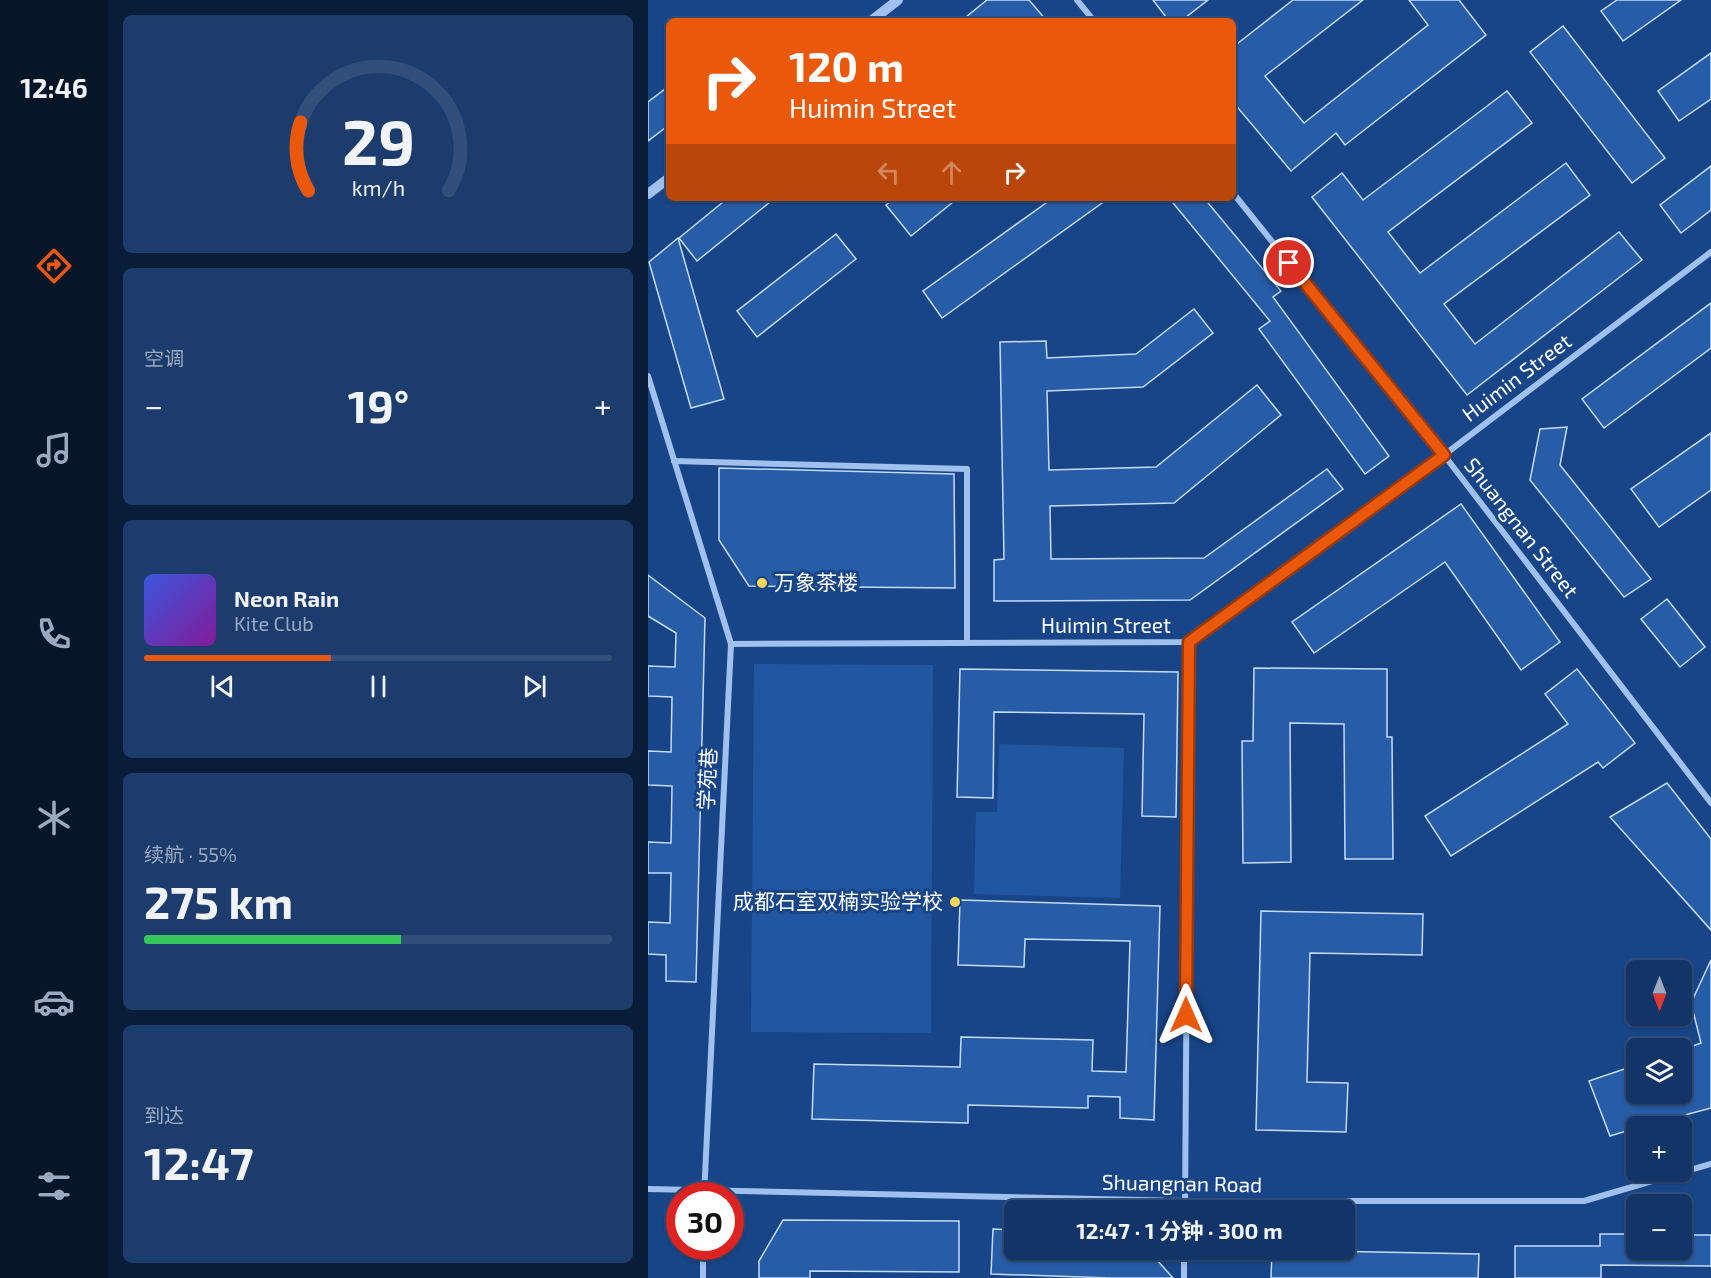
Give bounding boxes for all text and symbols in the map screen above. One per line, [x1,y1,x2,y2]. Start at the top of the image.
text: 120 m [789,40,904,90]
icon: right [690,42,768,120]
text: 12:46 [20,71,88,103]
text: Huimin Street [789,91,956,123]
text: 29 [341,103,415,178]
icon: left [872,156,905,189]
icon: ahead [935,156,968,189]
icon: right [998,156,1031,189]
text: km/h [351,175,405,200]
pin [1263,237,1314,288]
icon: directions [33,245,75,287]
icon: arrive [1272,246,1305,279]
street label: Huimin Street [1457,328,1576,426]
text: 空调 [144,346,184,370]
text: 19° [348,378,409,432]
text: − [144,385,163,425]
text: + [594,385,612,425]
icon: music [33,429,75,471]
street label: Shuangnan Street [1460,452,1584,602]
place label: 万象茶楼 [774,569,858,594]
marker: 万象茶楼 [755,576,769,590]
text: Neon Rain [234,585,339,611]
text: Kite Club [234,611,314,635]
street label: Huimin Street [1041,612,1171,637]
icon: phone [33,613,75,655]
icon: previous [206,670,239,703]
icon: pause [362,670,395,703]
icon: next [518,670,551,703]
street label: 学苑巷 [692,747,721,811]
icon: climate [33,797,75,839]
text: 续航 · 55% [144,842,237,866]
text: 275 km [144,874,293,928]
place label: 成都石室双楠实验学校 [733,888,943,913]
marker: 成都石室双楠实验学校 [948,895,962,909]
north arrow [1626,960,1692,1026]
map controls [1626,960,1692,1260]
icon: car [33,981,75,1023]
position arrow [1154,983,1218,1047]
button: layers [1626,1038,1692,1104]
text: 到达 [144,1103,184,1127]
button: + [1626,1116,1692,1182]
text: 12:47 [144,1135,254,1189]
icon: filters [33,1165,75,1207]
street label: Shuangnan Road [1102,1169,1262,1196]
speed limit sign: 30 [666,1182,744,1260]
button: − [1626,1194,1692,1260]
text: 12:47 · 1 分钟 · 300 m [1076,1217,1283,1243]

